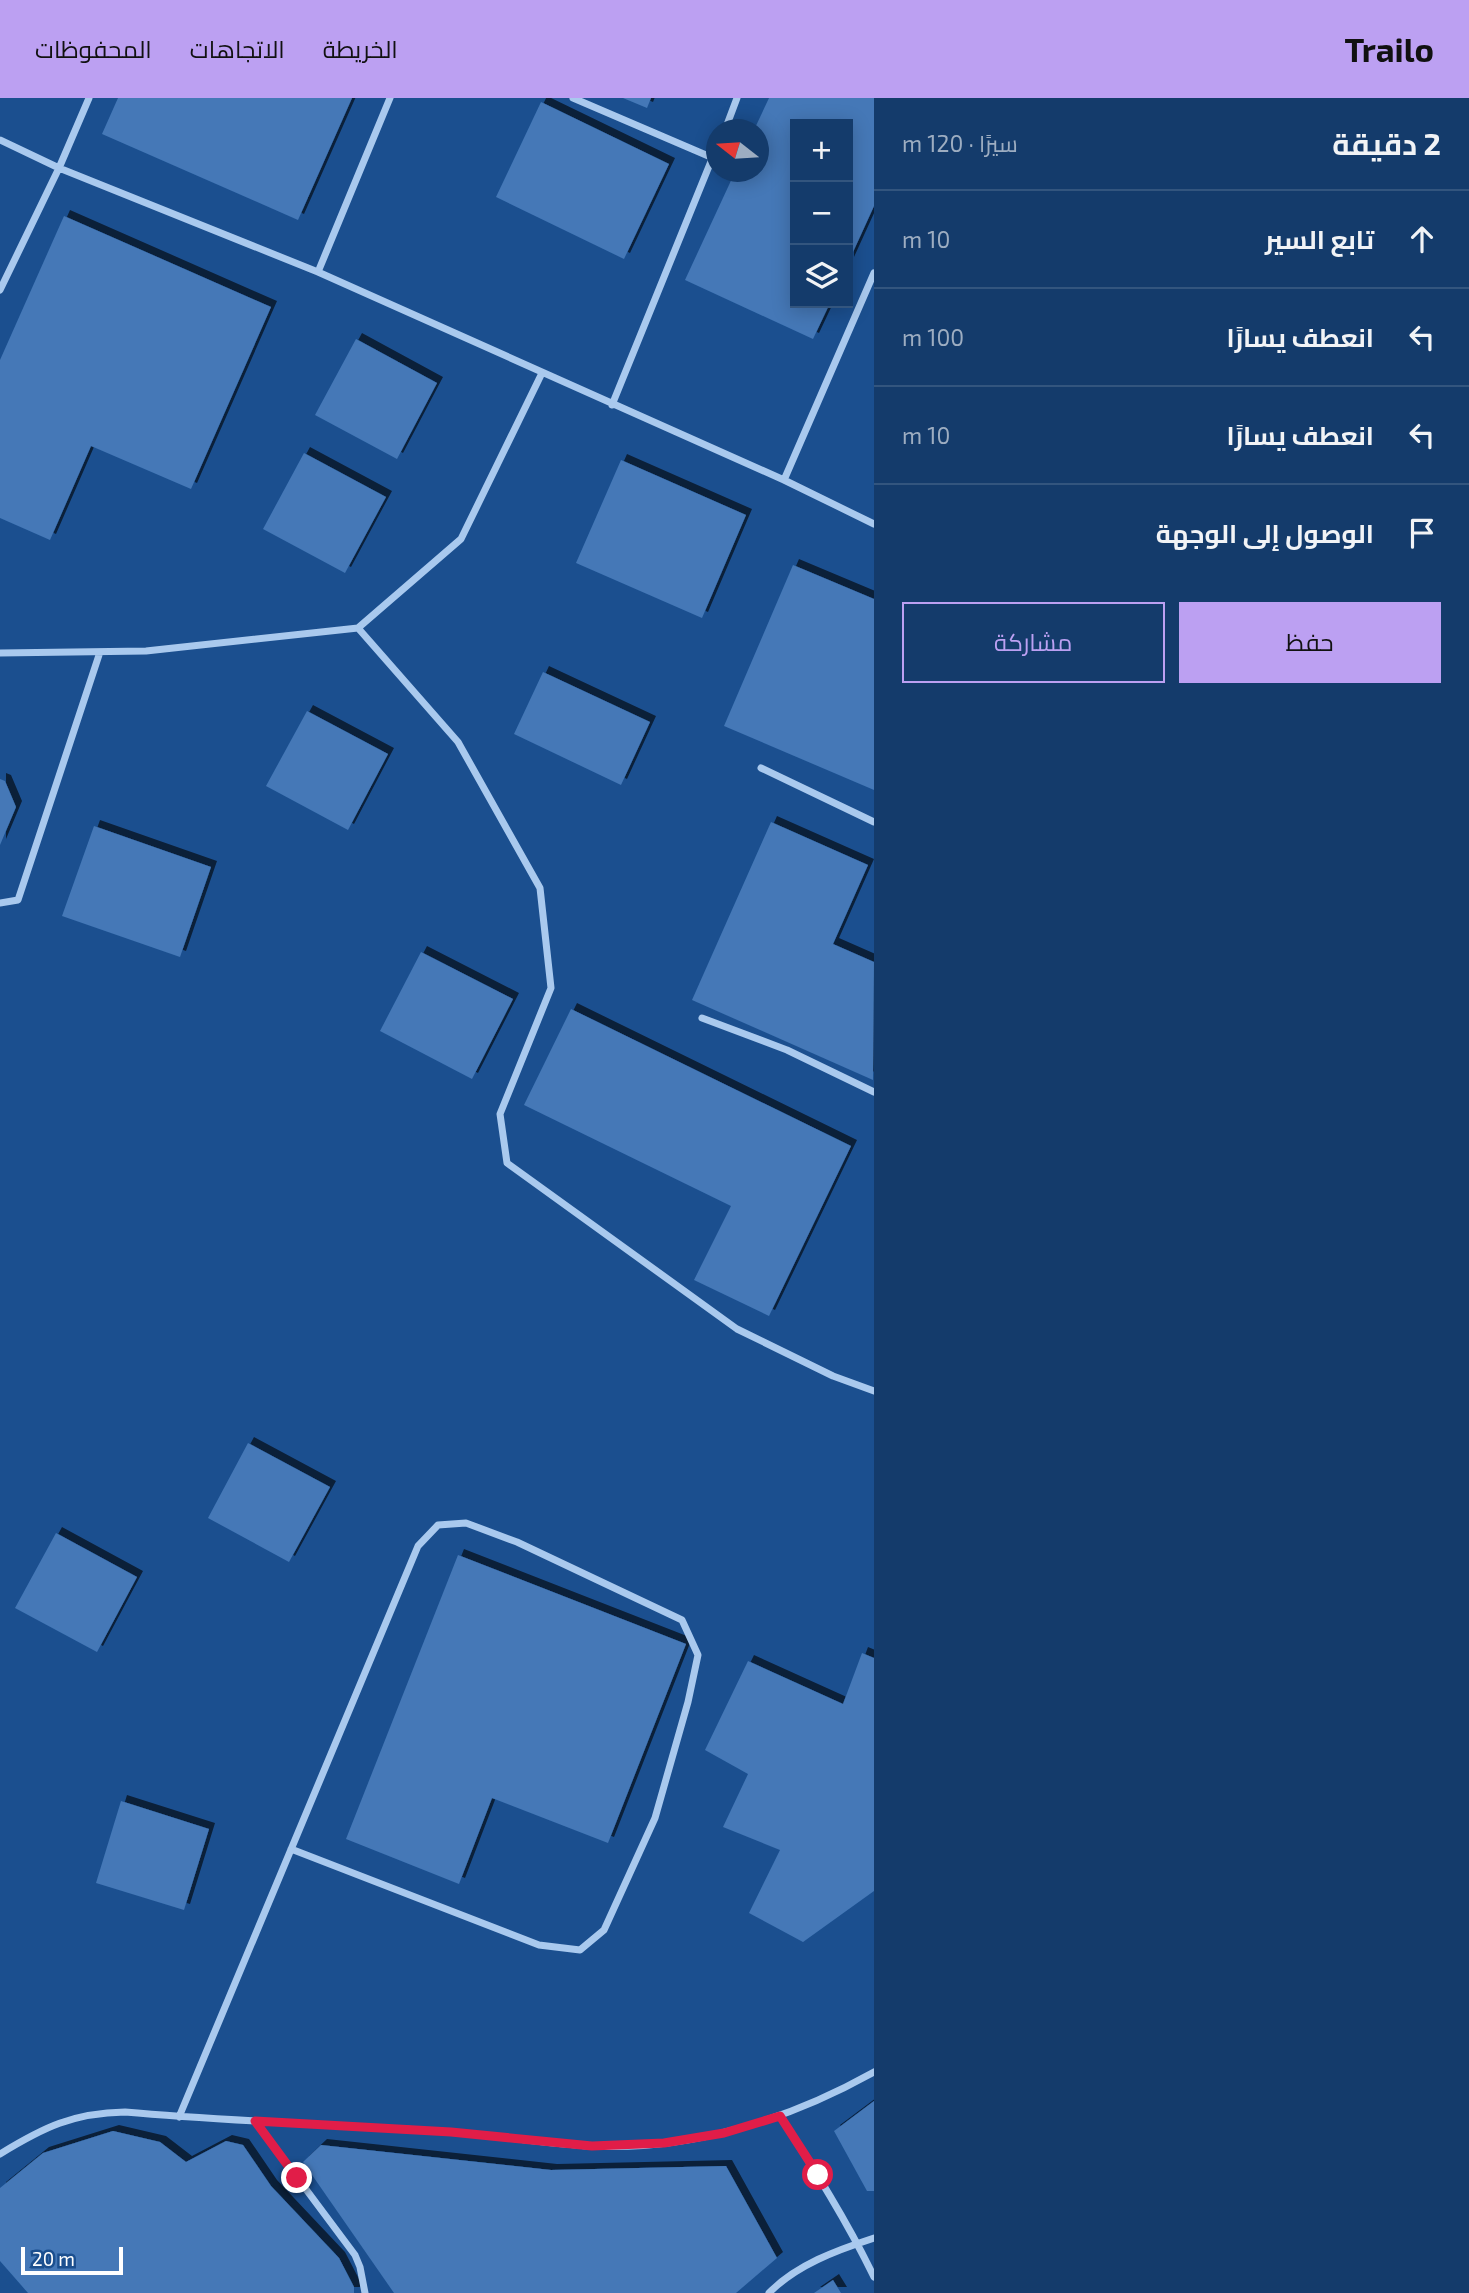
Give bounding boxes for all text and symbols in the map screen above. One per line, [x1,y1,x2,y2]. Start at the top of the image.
text: Trailo [1344,29,1434,69]
text: المحفوظات [35,34,152,63]
text: الاتجاهات [190,34,285,63]
text: الخريطة [323,34,398,63]
north arrow [706,119,769,182]
map controls [790,119,853,308]
button: + [790,119,853,182]
text: 2 دقيقة [1332,125,1441,161]
text: سيرًا · 120 m [902,129,1018,157]
button: − [790,182,853,245]
icon: ahead [1403,220,1441,258]
text: تابع السير [1265,223,1374,254]
text: 10 m [902,225,950,253]
button: layers [790,245,853,308]
icon: left [1403,318,1441,356]
text: انعطف يسارًا [1227,321,1374,352]
text: 100 m [902,323,964,351]
icon: left [1403,416,1441,454]
text: انعطف يسارًا [1227,419,1374,450]
text: 10 m [902,421,950,449]
icon: arrive [1403,514,1441,552]
text: الوصول إلى الوجهة [1156,517,1374,548]
button: مشاركة [902,602,1165,683]
button: حفظ [1179,602,1441,683]
route start [802,2159,833,2190]
route end [281,2162,312,2193]
scale bar [21,2244,122,2276]
text: 20 m [32,2247,75,2270]

